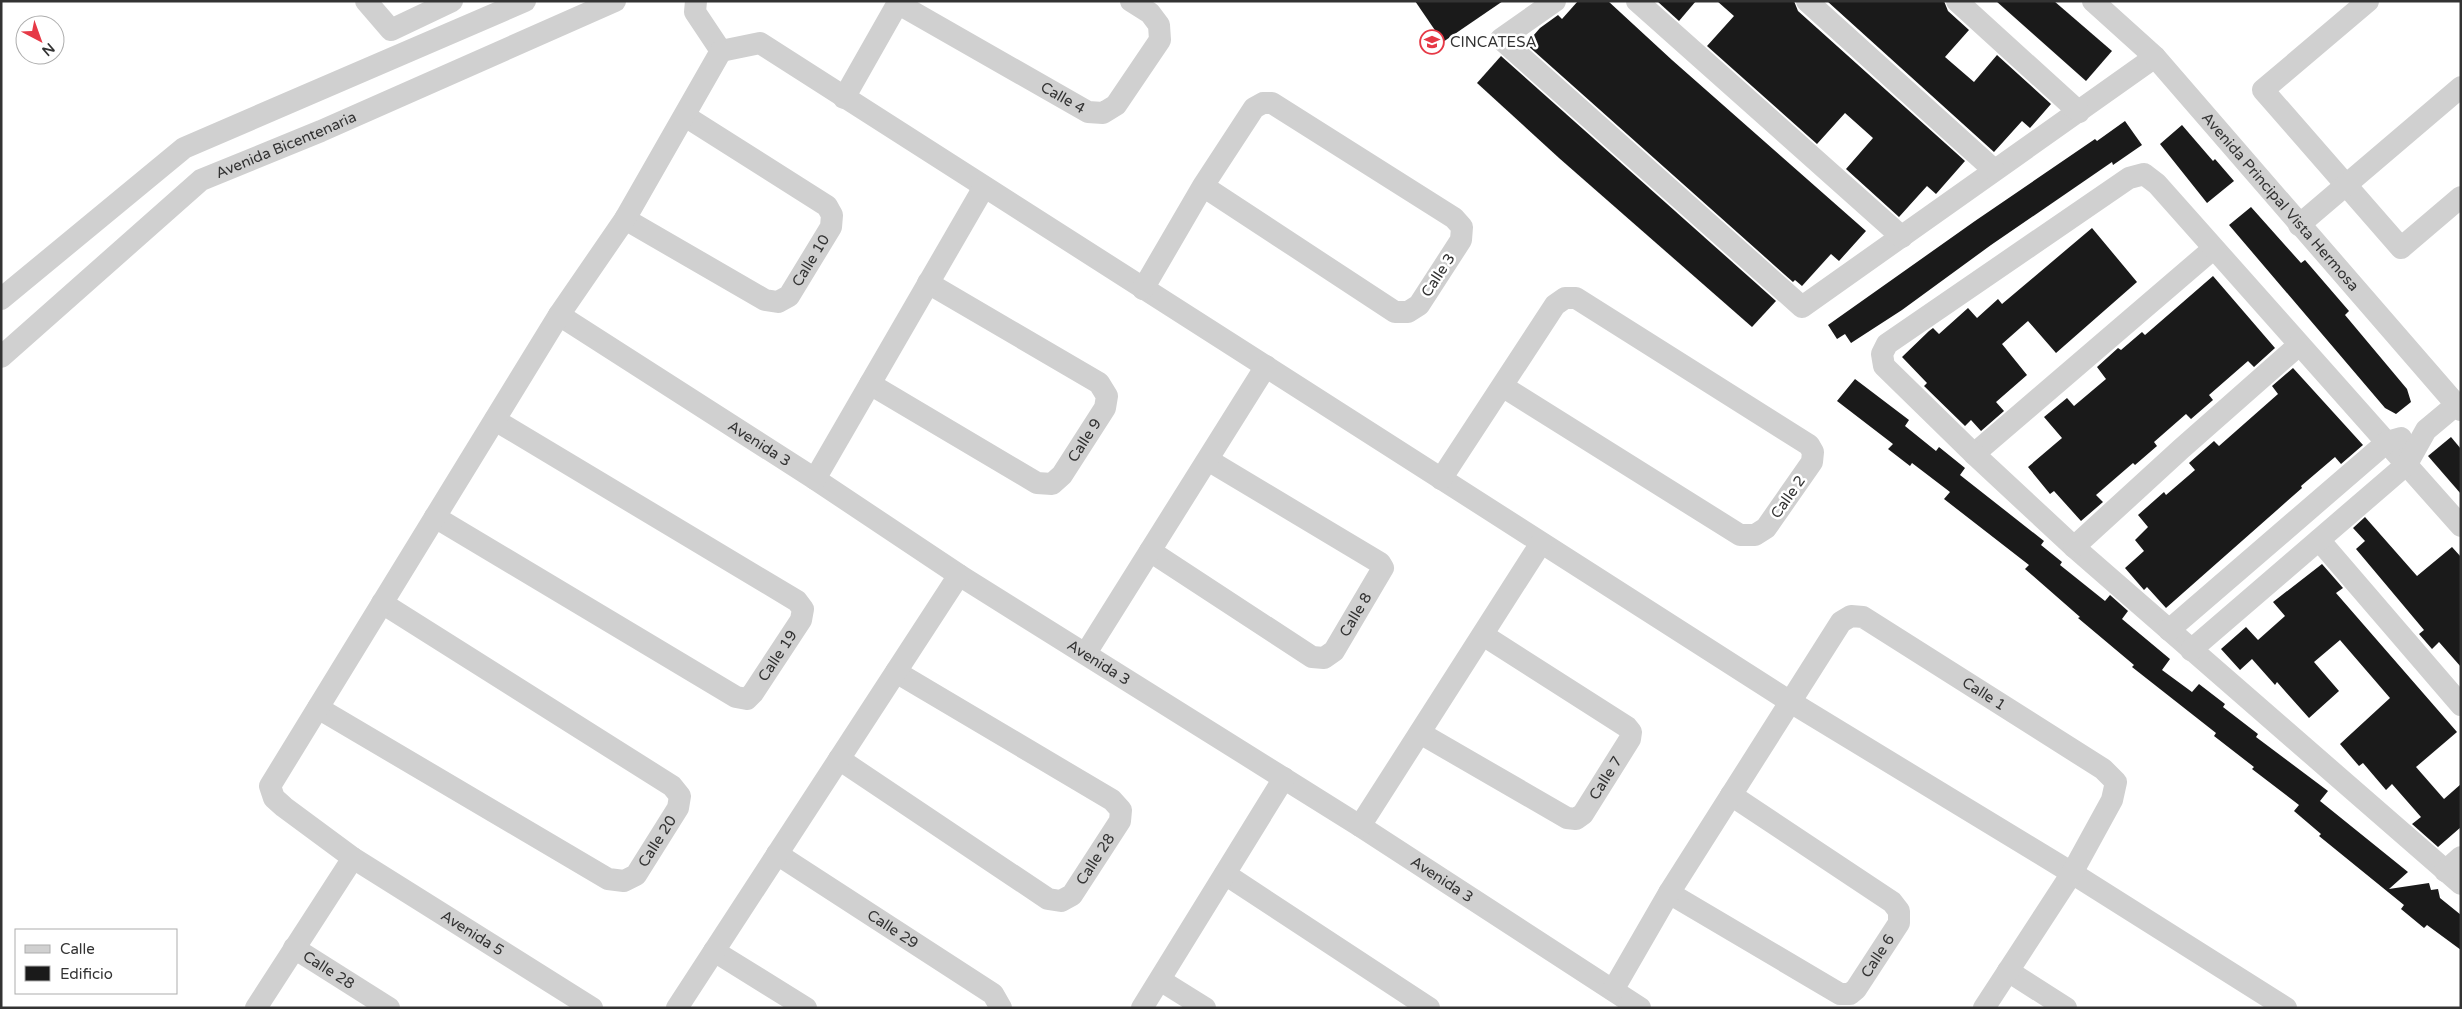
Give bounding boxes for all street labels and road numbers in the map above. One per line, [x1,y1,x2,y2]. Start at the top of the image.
street label: Calle 4 [1037,78,1088,117]
street label: Avenida Bicentenaria [213,108,359,182]
street label: Avenida Principal Vista Hermosa [2198,109,2363,295]
street label: Calle 10 [788,231,833,290]
street label: Calle 3 [1417,250,1459,300]
street label: Calle 9 [1064,415,1105,465]
street label: Avenida 3 [725,417,794,470]
street label: Calle 2 [1767,472,1809,522]
street label: Calle 8 [1335,589,1375,640]
street label: Calle 19 [754,627,801,685]
street label: Avenida 3 [1064,636,1134,689]
street label: Calle 1 [1959,673,2009,714]
street label: Calle 7 [1585,753,1626,803]
street label: Calle 20 [634,812,680,870]
street label: Calle 28 [1072,830,1118,888]
street label: Avenida 3 [1407,852,1477,906]
street label: Avenida 5 [438,906,507,959]
street label: Calle 29 [864,906,922,952]
street label: Calle 6 [1857,931,1898,981]
street label: Calle 28 [299,947,358,993]

